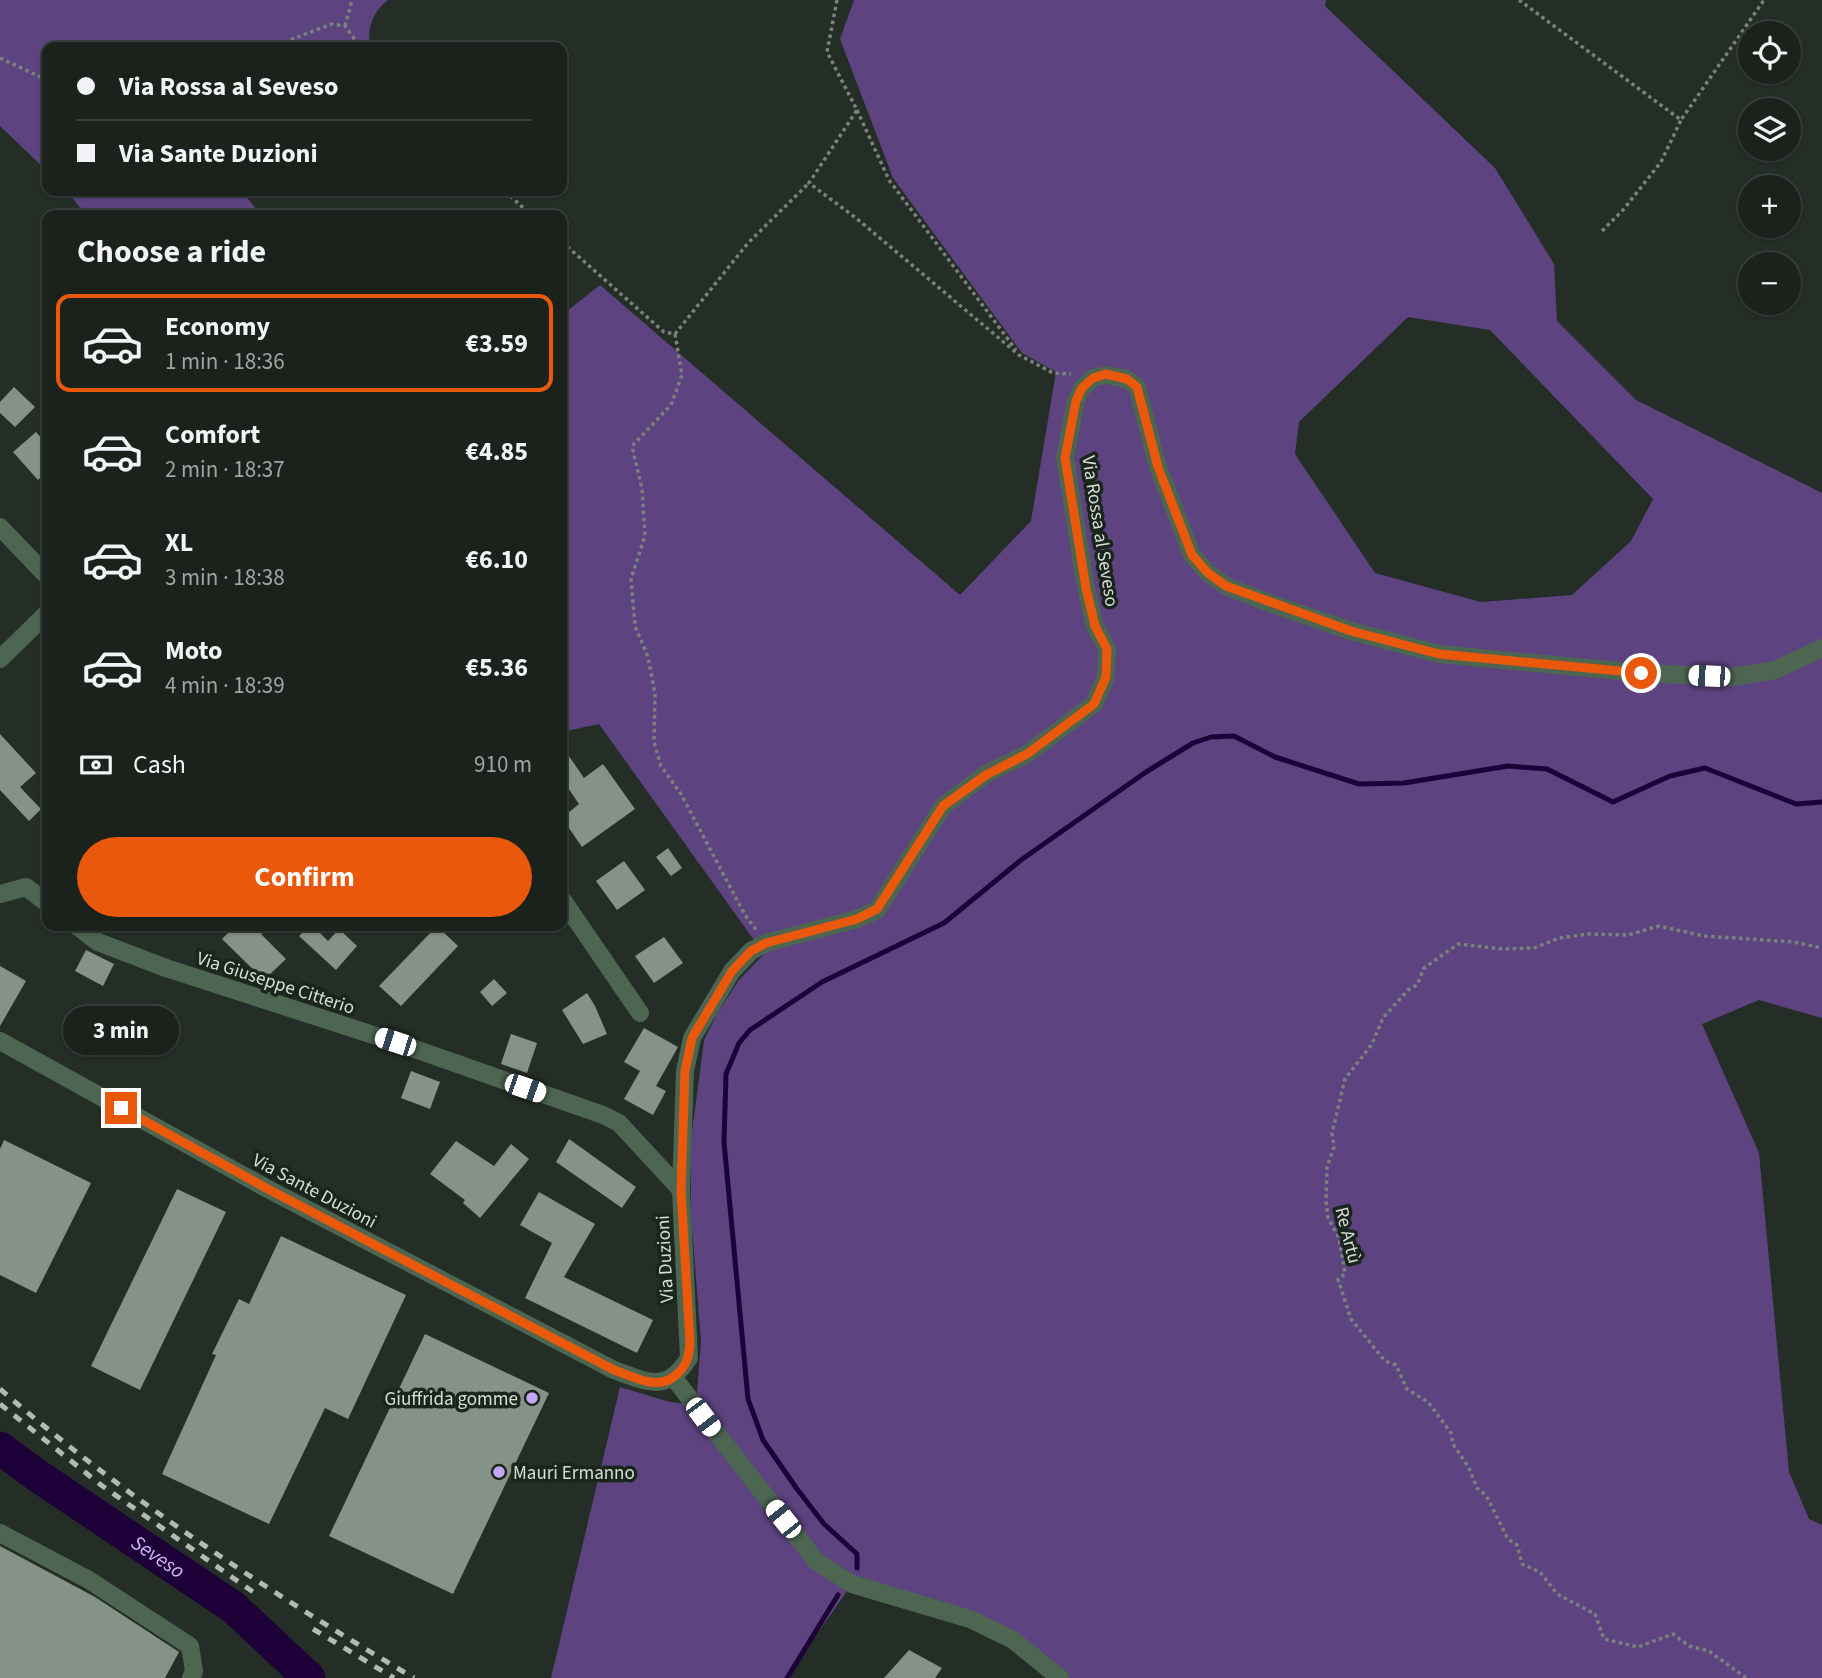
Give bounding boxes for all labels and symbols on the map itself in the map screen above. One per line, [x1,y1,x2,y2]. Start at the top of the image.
street label: Via Rossa al Seveso [1074,454,1125,609]
route start [1625,657,1657,689]
car [1688,665,1731,687]
street label: Via Giuseppe Citterio [193,945,358,1022]
callout: 3 min [63,1006,179,1056]
car [372,1026,419,1058]
car [502,1071,549,1105]
route end [105,1092,137,1124]
street label: Via Sante Duzioni [247,1147,381,1236]
street label: Re Artù [1327,1204,1368,1267]
street label: Via Duzioni [650,1214,681,1304]
place label: Giuffrida gomme [385,1386,518,1413]
marker: Giuffrida gomme [524,1390,540,1406]
car [682,1394,725,1440]
place label: Mauri Ermanno [513,1460,635,1487]
marker: Mauri Ermanno [491,1464,507,1480]
car [762,1496,805,1542]
water label: Seveso [125,1528,191,1586]

